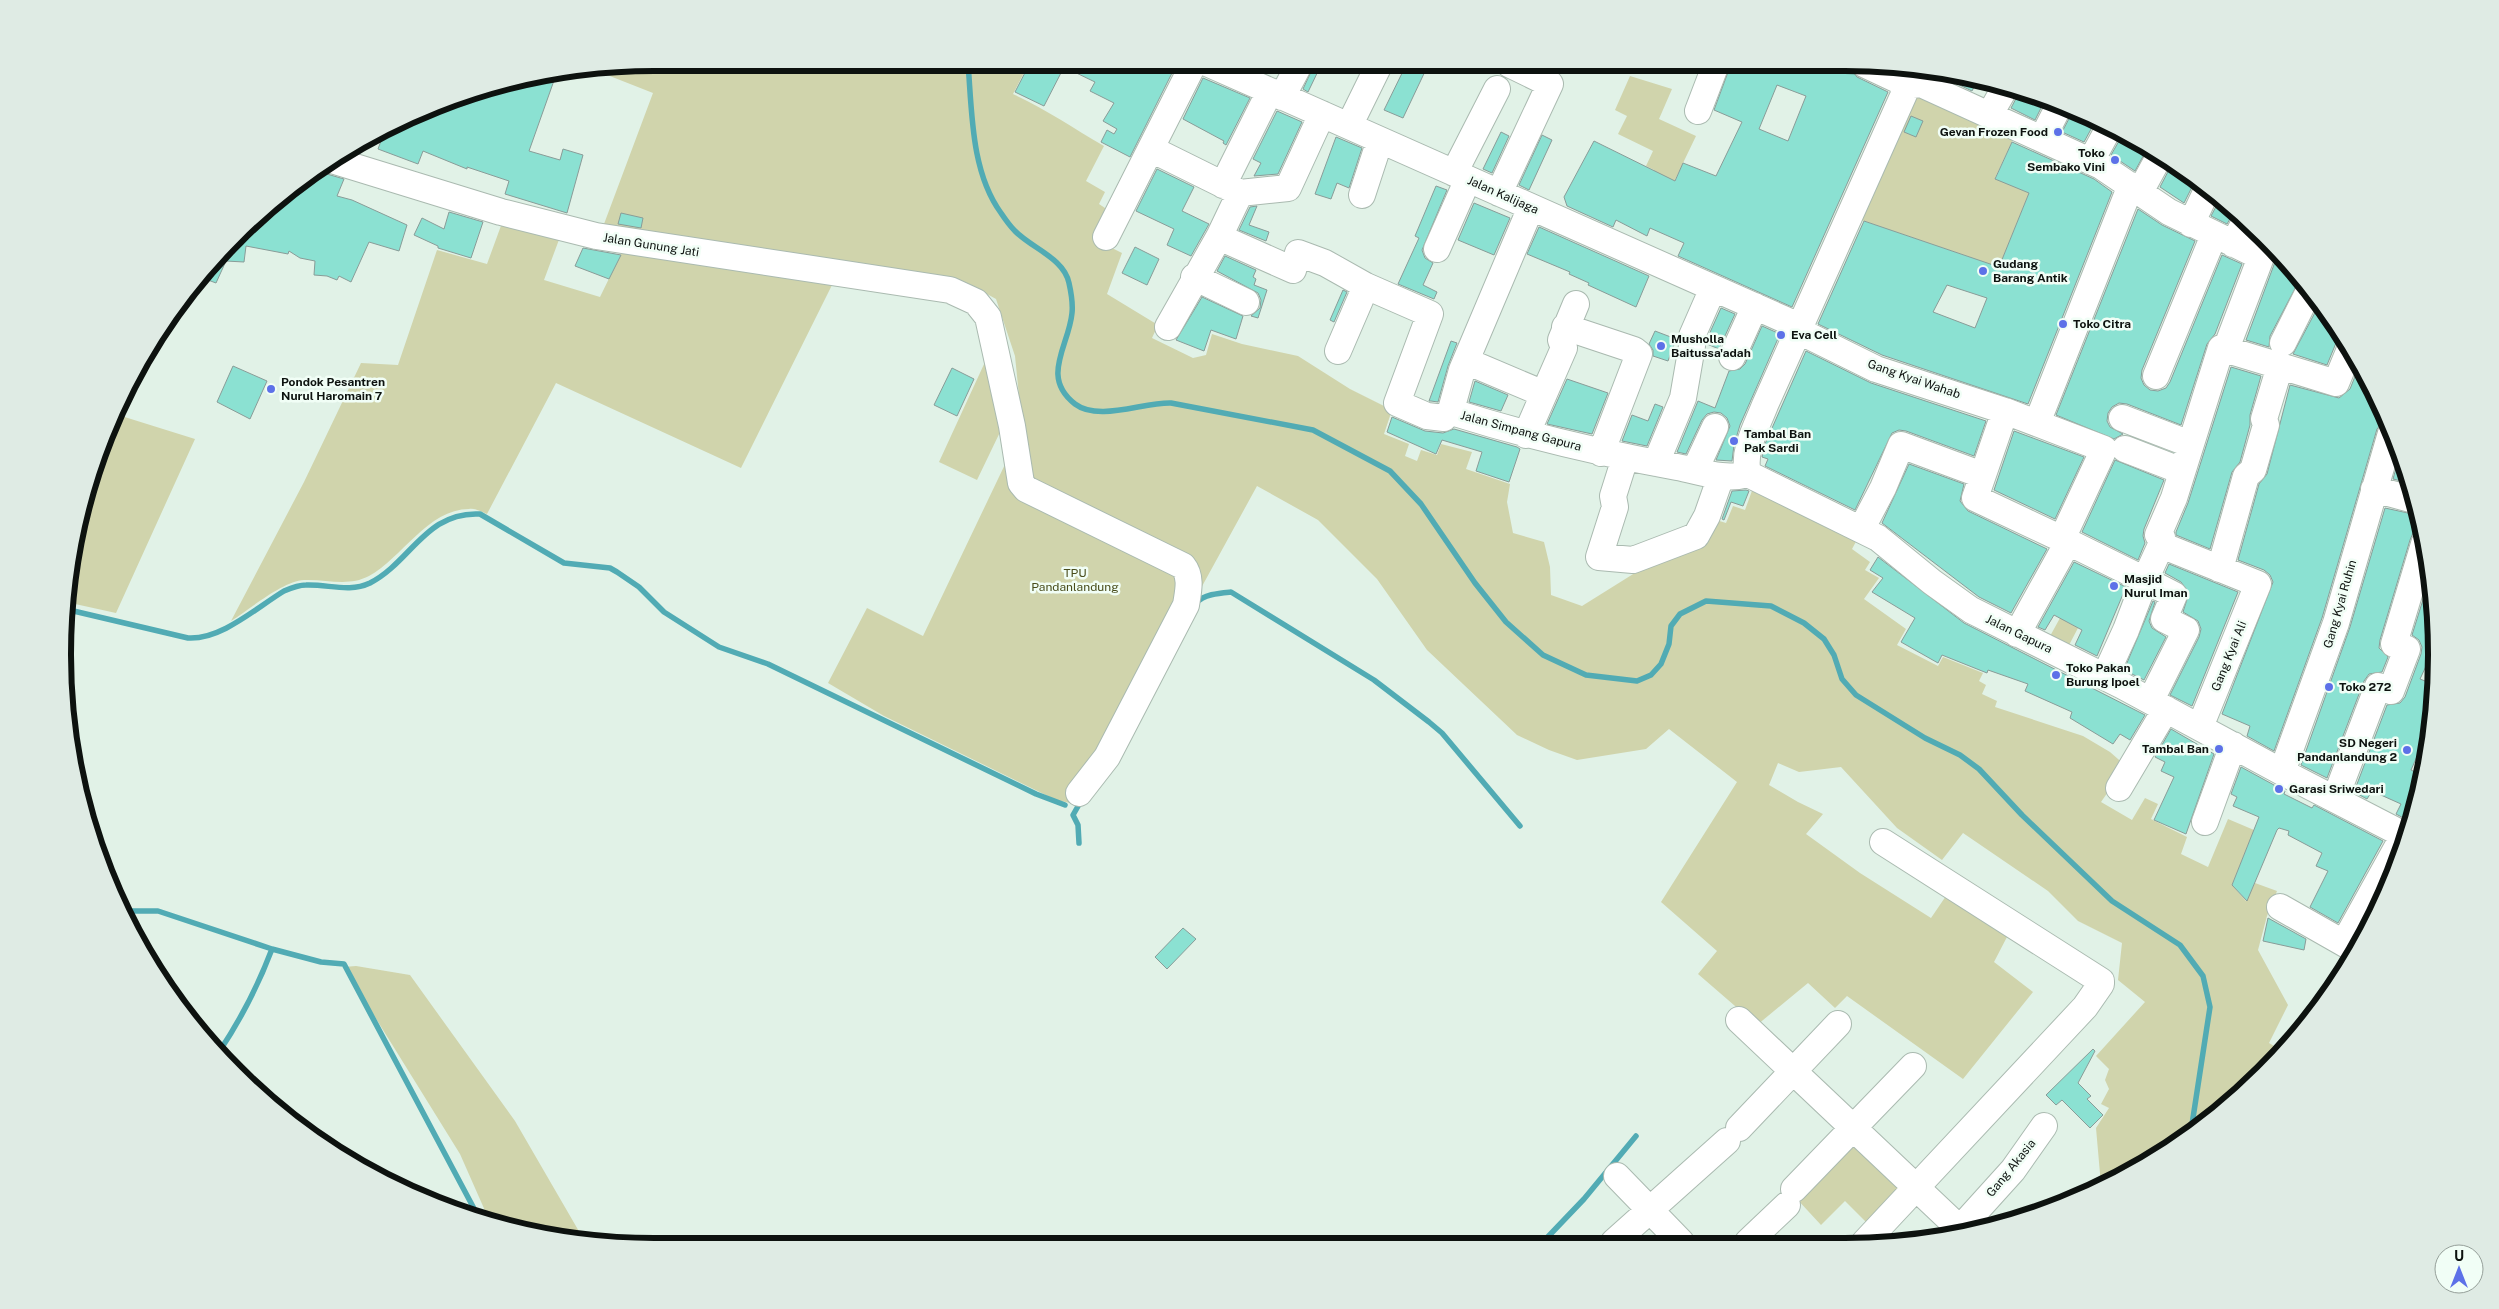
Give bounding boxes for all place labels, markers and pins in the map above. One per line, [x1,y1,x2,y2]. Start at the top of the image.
place label: Gevan Frozen Food [1940,125,2048,139]
marker: Gevan Frozen Food [2052,126,2064,138]
place label: Toko Sembako Vini [2027,146,2105,174]
marker: Toko Sembako Vini [2109,154,2121,166]
place label: Gudang Barang Antik [1993,257,2068,285]
marker: Gudang Barang Antik [1977,265,1989,277]
place label: Toko Citra [2073,317,2131,331]
marker: Toko Citra [2057,318,2069,330]
place label: Eva Cell [1791,328,1837,342]
marker: Eva Cell [1775,329,1787,341]
place label: Musholla Baitussa'adah [1671,332,1751,360]
marker: Musholla Baitussa'adah [1655,340,1667,352]
place label: Pondok Pesantren Nurul Haromain 7 [281,375,385,403]
marker: Pondok Pesantren Nurul Haromain 7 [265,383,277,395]
place label: Tambal Ban Pak Sardi [1744,427,1811,455]
marker: Tambal Ban Pak Sardi [1728,435,1740,447]
place label: Masjid Nurul Iman [2124,572,2188,600]
marker: Masjid Nurul Iman [2108,580,2120,592]
place label: Toko Pakan Burung Ipoel [2066,661,2140,689]
marker: Toko Pakan Burung Ipoel [2050,669,2062,681]
place label: Toko 272 [2339,680,2392,694]
marker: Toko 272 [2323,681,2335,693]
place label: SD Negeri Pandanlandung 2 [2297,736,2397,764]
place label: Tambal Ban [2142,742,2209,756]
marker: Tambal Ban [2213,743,2225,755]
marker: SD Negeri Pandanlandung 2 [2401,744,2413,756]
place label: Garasi Sriwedari [2289,782,2384,796]
marker: Garasi Sriwedari [2273,783,2285,795]

